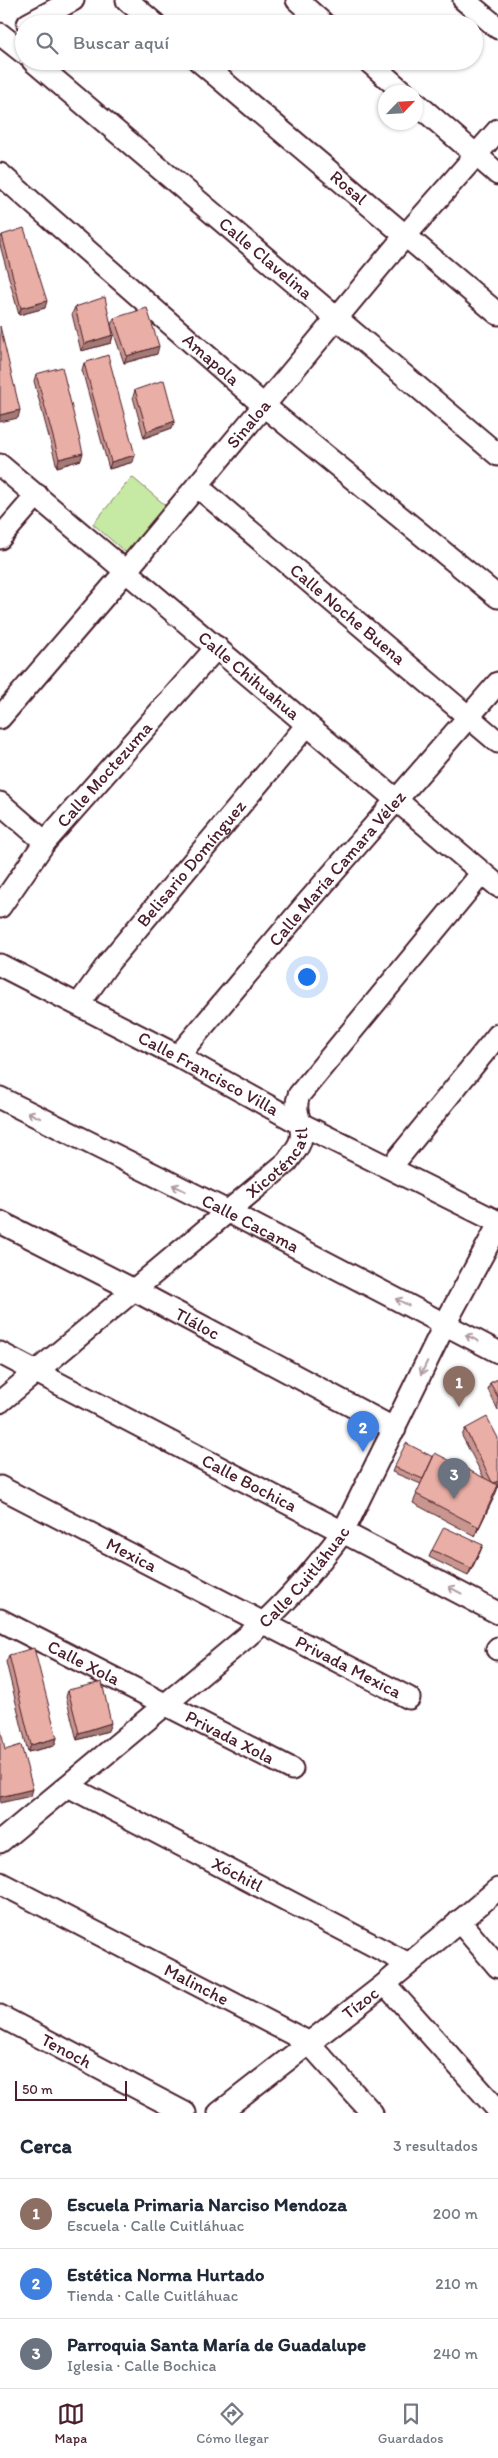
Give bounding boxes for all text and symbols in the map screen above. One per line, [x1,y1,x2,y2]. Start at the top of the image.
search box [15,15,483,70]
icon: search [33,29,61,57]
text: Buscar aquí [73,31,169,54]
north arrow [378,85,423,130]
street label: Rosal [325,166,372,210]
street label: Calle Clavelina [214,212,318,305]
street label: Amapola [178,329,245,391]
street label: Sinaloa [222,394,276,453]
street label: Calle Noche Buena [285,559,411,670]
street label: Calle Chihuahua [193,626,305,725]
street label: Calle Moctezuma [52,717,157,832]
street label: Calle María Camara Vélez [264,786,411,951]
street label: Belisario Domínguez [132,795,251,932]
your location [294,964,320,990]
street label: Calle Francisco Villa [134,1026,283,1121]
one-way arrow [27,1110,42,1119]
street label: Xicoténcatl [241,1127,313,1203]
one-way arrow [172,1183,187,1193]
street label: Calle Cacama [198,1189,303,1258]
one-way arrow [395,1297,410,1306]
street label: Tláloc [171,1303,223,1345]
one-way arrow [464,1333,479,1343]
one-way arrow [419,1360,428,1375]
pin: 1 [443,1366,475,1407]
pin: 2 [347,1411,379,1452]
street label: Calle Bochica [198,1449,300,1517]
pin: 3 [438,1458,470,1499]
street label: Calle Cuitláhuac [254,1523,355,1633]
street label: Mexica [103,1533,161,1577]
one-way arrow [448,1585,463,1594]
street label: Privada Mexica [292,1630,406,1703]
street label: Calle Xola [44,1635,124,1691]
street label: Privada Xola [182,1705,278,1769]
street label: Xóchitl [208,1852,267,1897]
street label: Malinche [160,1959,232,2010]
street label: Tízoc [338,1982,383,2024]
street label: Tenoch [37,2029,96,2073]
scale bar [15,2078,128,2101]
text: 50 m [22,2081,53,2098]
text: Cerca [20,2133,72,2158]
text: 3 resultados [393,2136,478,2155]
text: Escuela Primaria Narciso Mendoza [67,2193,347,2216]
text: 1 [32,2204,40,2223]
text: 200 m [433,2204,478,2223]
text: Escuela · Calle Cuitláhuac [67,2216,244,2235]
text: Estética Norma Hurtado [67,2263,265,2286]
text: 2 [32,2274,40,2293]
text: 210 m [435,2274,478,2293]
text: Tienda · Calle Cuitláhuac [67,2286,238,2305]
text: Parroquia Santa María de Guadalupe [67,2333,366,2356]
text: 3 [32,2344,40,2363]
text: 240 m [433,2344,478,2363]
text: Iglesia · Calle Bochica [67,2356,216,2375]
tab: Mapa [55,2400,87,2447]
tab: Cómo llegar [196,2400,269,2447]
tab: Guardados [378,2400,443,2447]

